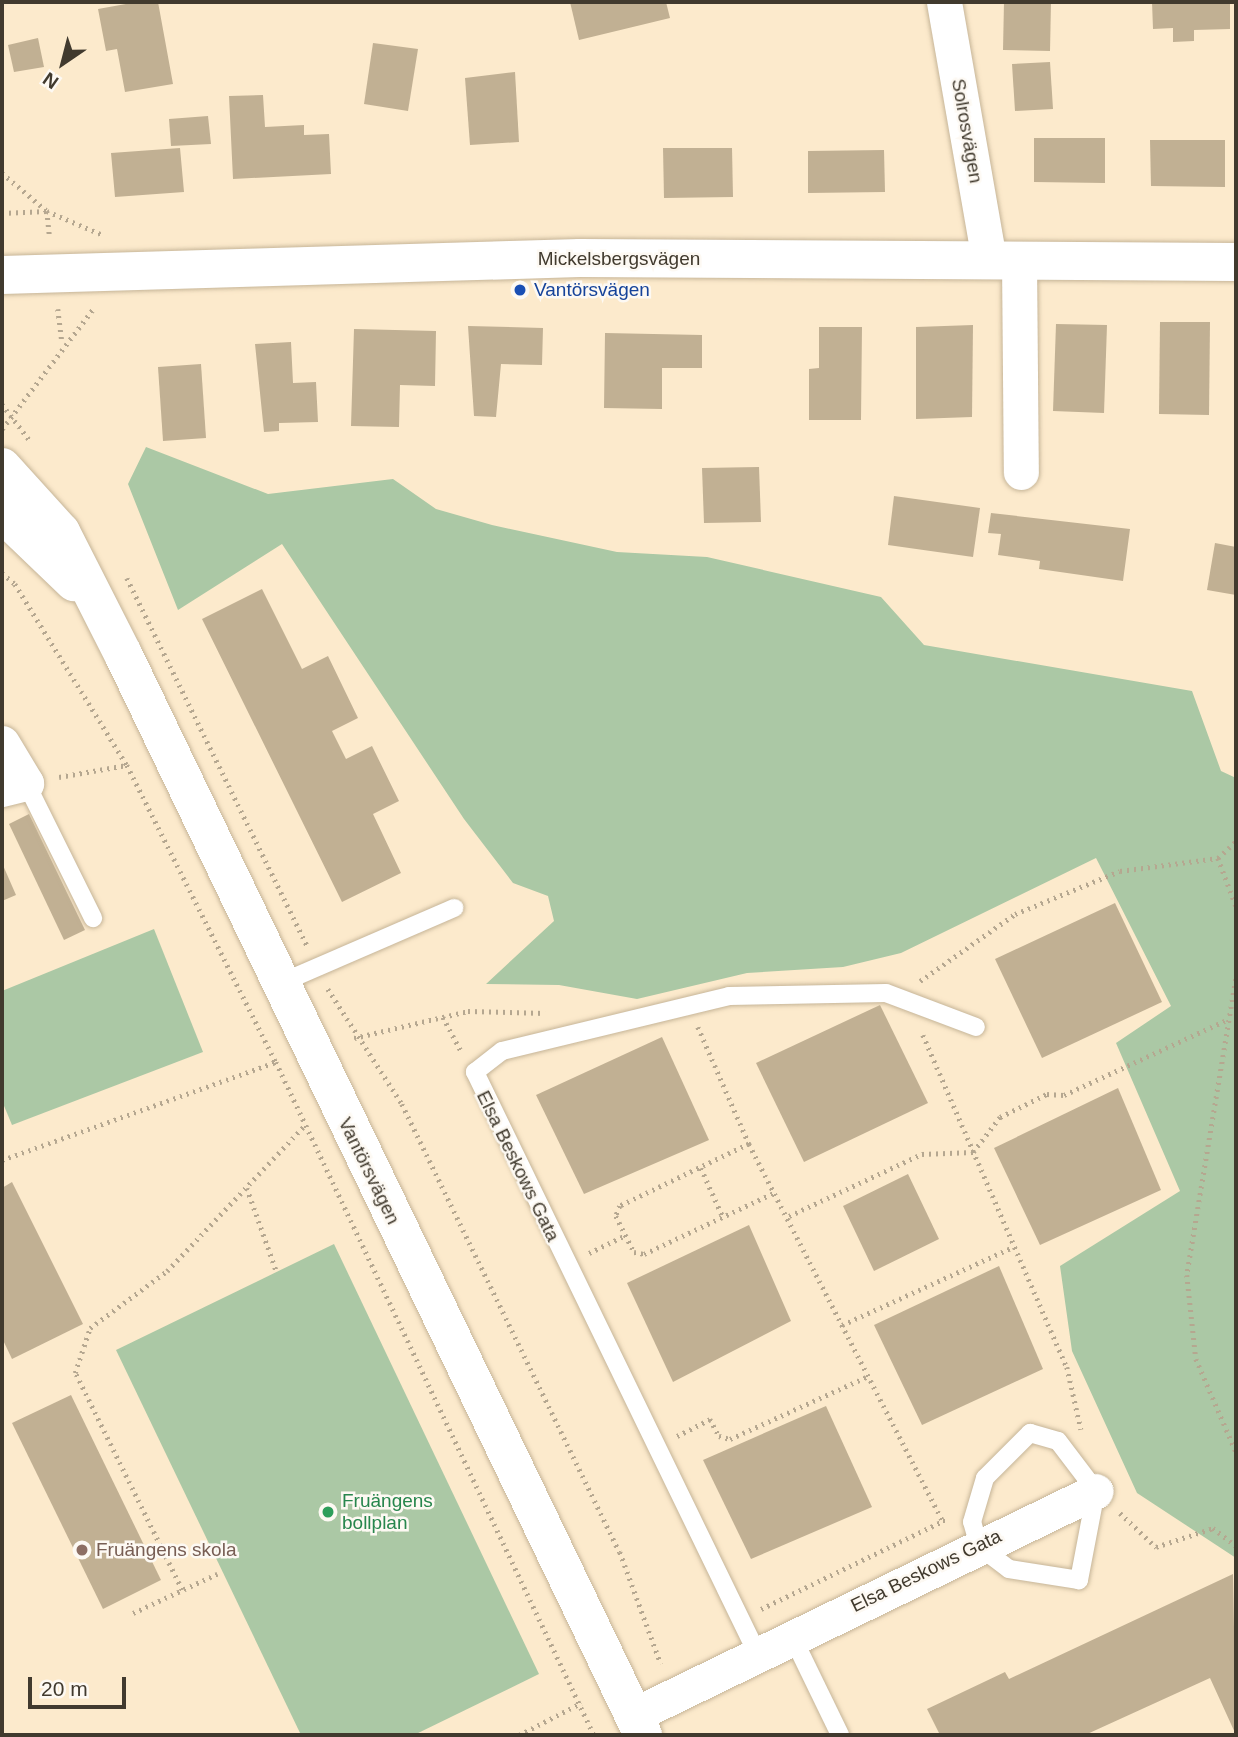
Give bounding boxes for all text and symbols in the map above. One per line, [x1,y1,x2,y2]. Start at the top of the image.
north arrow [28,28,98,98]
text: N [39,68,62,93]
street label: Solrosvägen [947,77,987,185]
street label: Mickelsbergsvägen [538,248,700,270]
place label: Vantörsvägen [534,279,650,301]
marker: Vantörsvägen [512,282,528,298]
street label: Elsa Beskows Gata [472,1087,564,1245]
street label: Vantörsvägen [333,1114,405,1228]
place label: Fruängens bollplan [342,1490,433,1534]
marker: Fruängens bollplan [320,1504,336,1520]
street label: Elsa Beskows Gata [847,1525,1005,1617]
place label: Fruängens skola [96,1539,236,1561]
marker: Fruängens skola [74,1542,90,1558]
scale bar [32,1664,130,1708]
text: 20 m [41,1677,88,1700]

